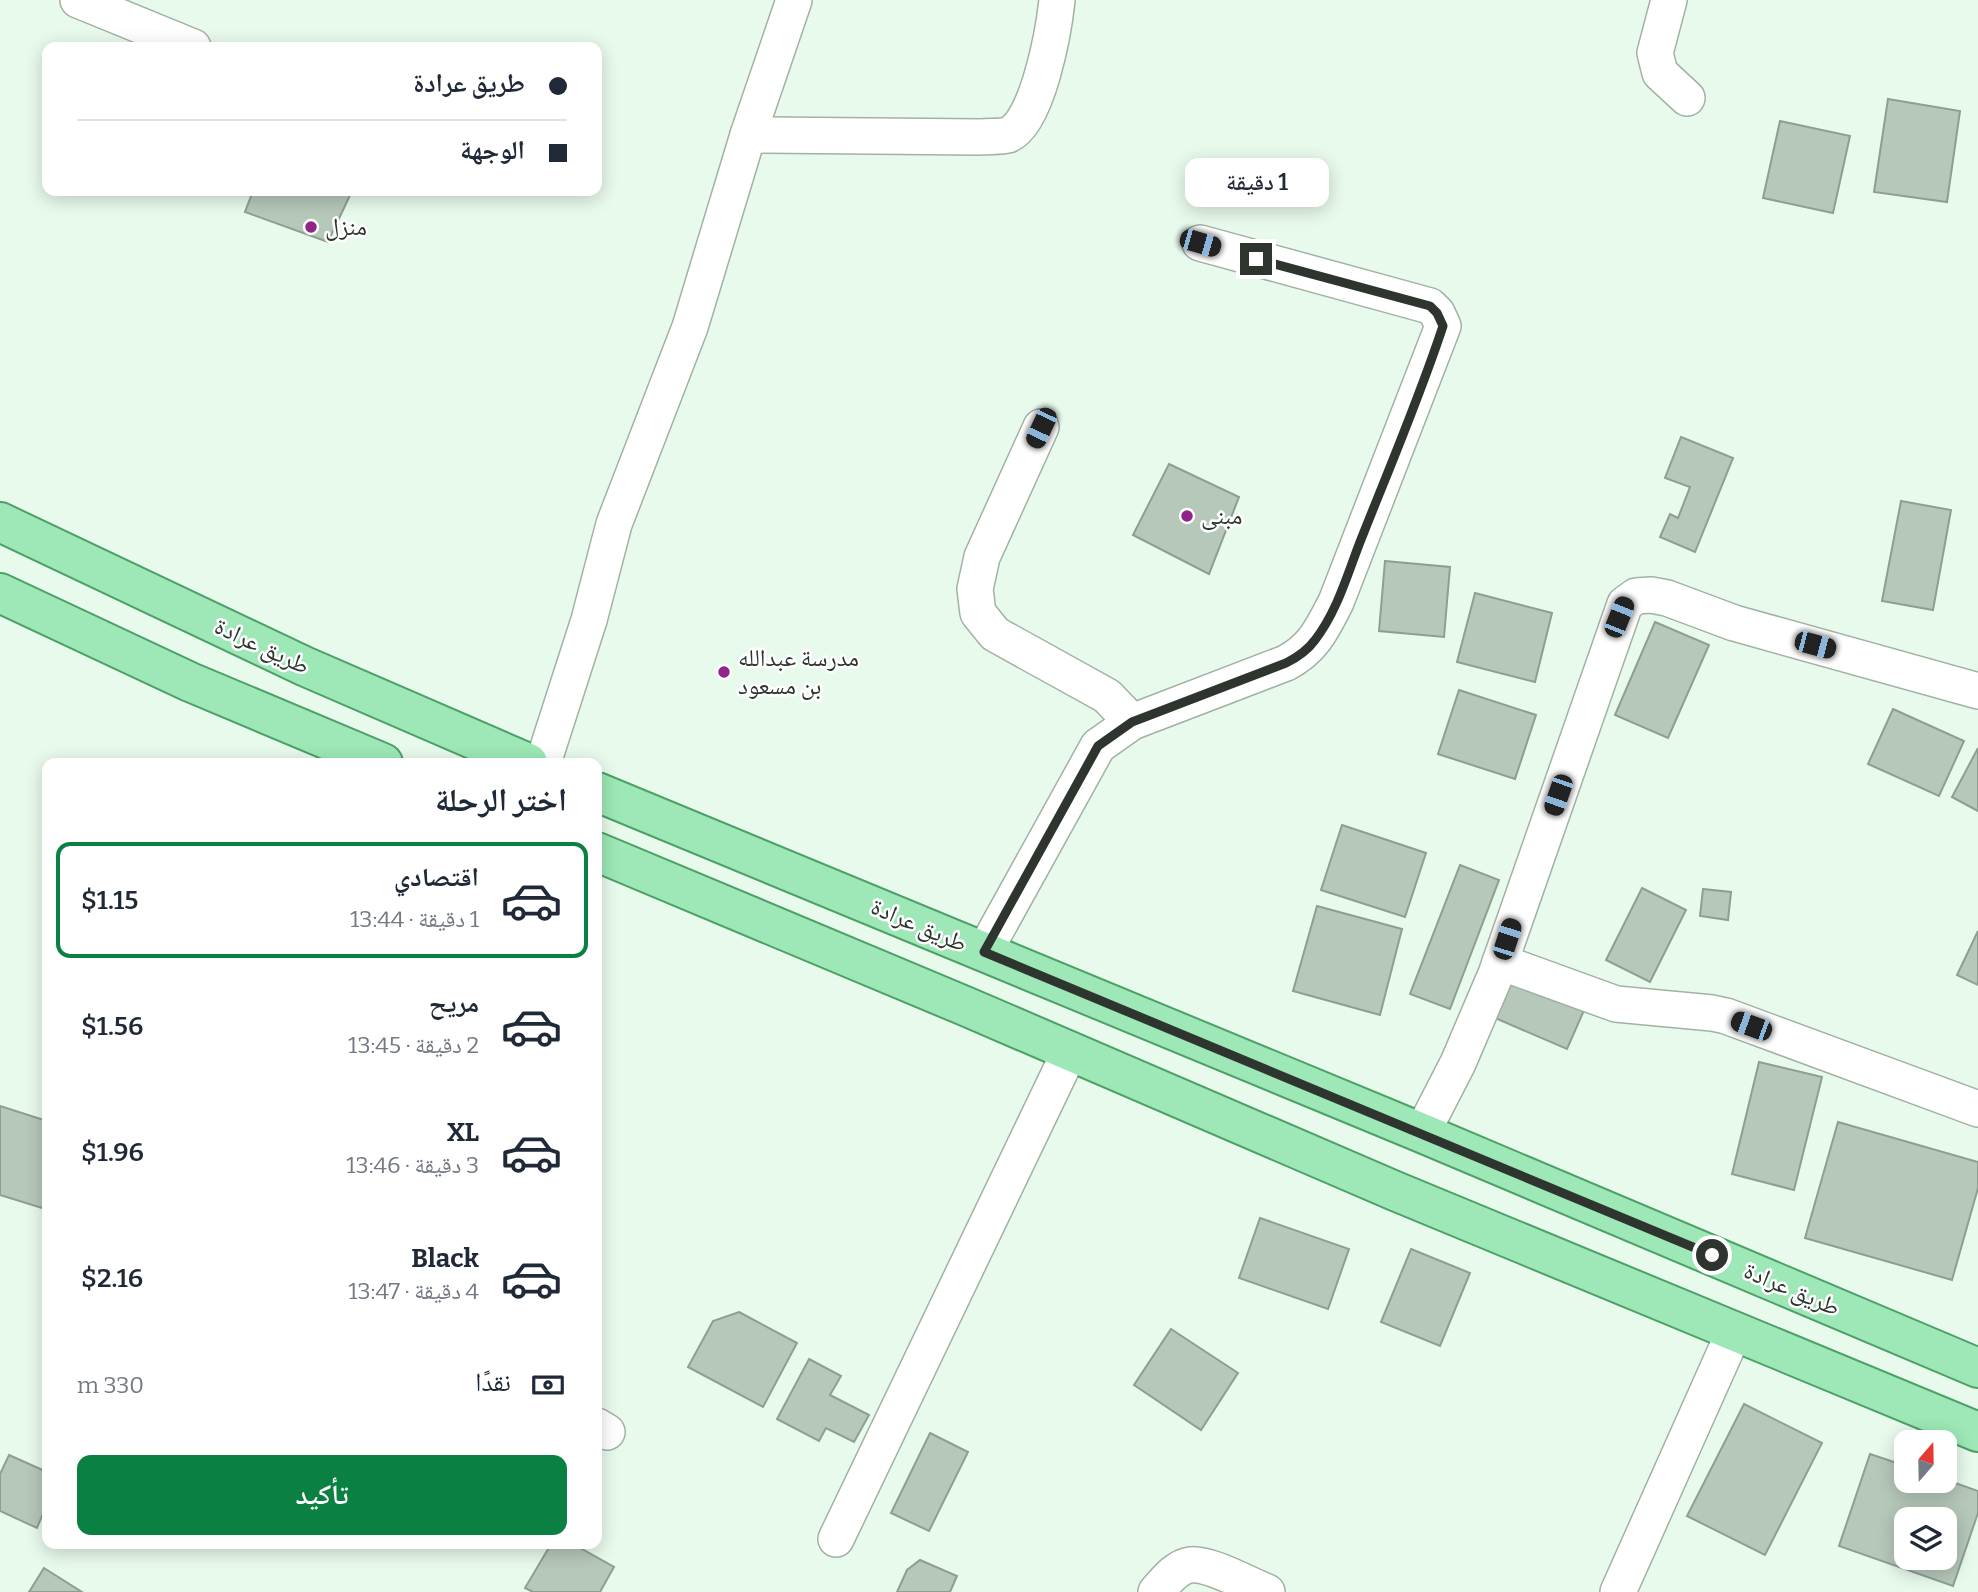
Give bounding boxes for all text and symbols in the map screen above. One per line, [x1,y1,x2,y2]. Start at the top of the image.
text: طريق عرادة [413,68,525,99]
text: الوجهة [460,135,525,166]
callout: 1 دقيقة [1184,158,1328,206]
text: 1 دقيقة [1226,168,1288,196]
place label: منزل [325,213,367,241]
marker: منزل [303,219,319,235]
car [1177,227,1224,259]
route end [1240,243,1272,275]
car [1023,405,1060,451]
place label: مبنى [1201,502,1242,530]
marker: مبنى [1179,508,1195,524]
car [1602,594,1637,640]
street label: طريق عرادة [210,612,314,680]
car [1792,629,1839,661]
place label: مدرسة عبدالله بن مسعود [738,644,859,700]
marker: مدرسة عبدالله بن مسعود [716,664,732,680]
car [1542,772,1575,818]
text: اختر الرحلة [435,781,567,819]
text: اقتصادي [394,862,479,893]
icon: car [500,869,563,932]
text: $1.15 [81,885,138,916]
street label: طريق عرادة [867,892,971,958]
text: 1 دقيقة · 13:44 [350,905,479,933]
car [1491,916,1524,962]
text: مريح [429,988,479,1019]
icon: car [500,995,563,1058]
car [1728,1009,1775,1043]
text: $1.56 [81,1011,143,1042]
text: 2 دقيقة · 13:45 [348,1031,479,1059]
text: XL [447,1117,479,1148]
icon: car [500,1121,563,1184]
text: $1.96 [81,1137,144,1168]
text: 3 دقيقة · 13:46 [346,1151,479,1179]
route start [1696,1239,1728,1271]
text: Black [411,1243,479,1274]
icon: car [500,1247,563,1310]
street label: طريق عرادة [1740,1256,1844,1322]
text: $2.16 [81,1263,143,1294]
text: 4 دقيقة · 13:47 [348,1277,479,1305]
icon: cash [529,1366,567,1404]
text: نقدًا [475,1367,511,1398]
text: 330 m [77,1371,144,1399]
north arrow [1894,1430,1956,1493]
map controls [1894,1430,1957,1570]
button: تأكيد [77,1455,567,1535]
button: layers [1894,1507,1957,1570]

